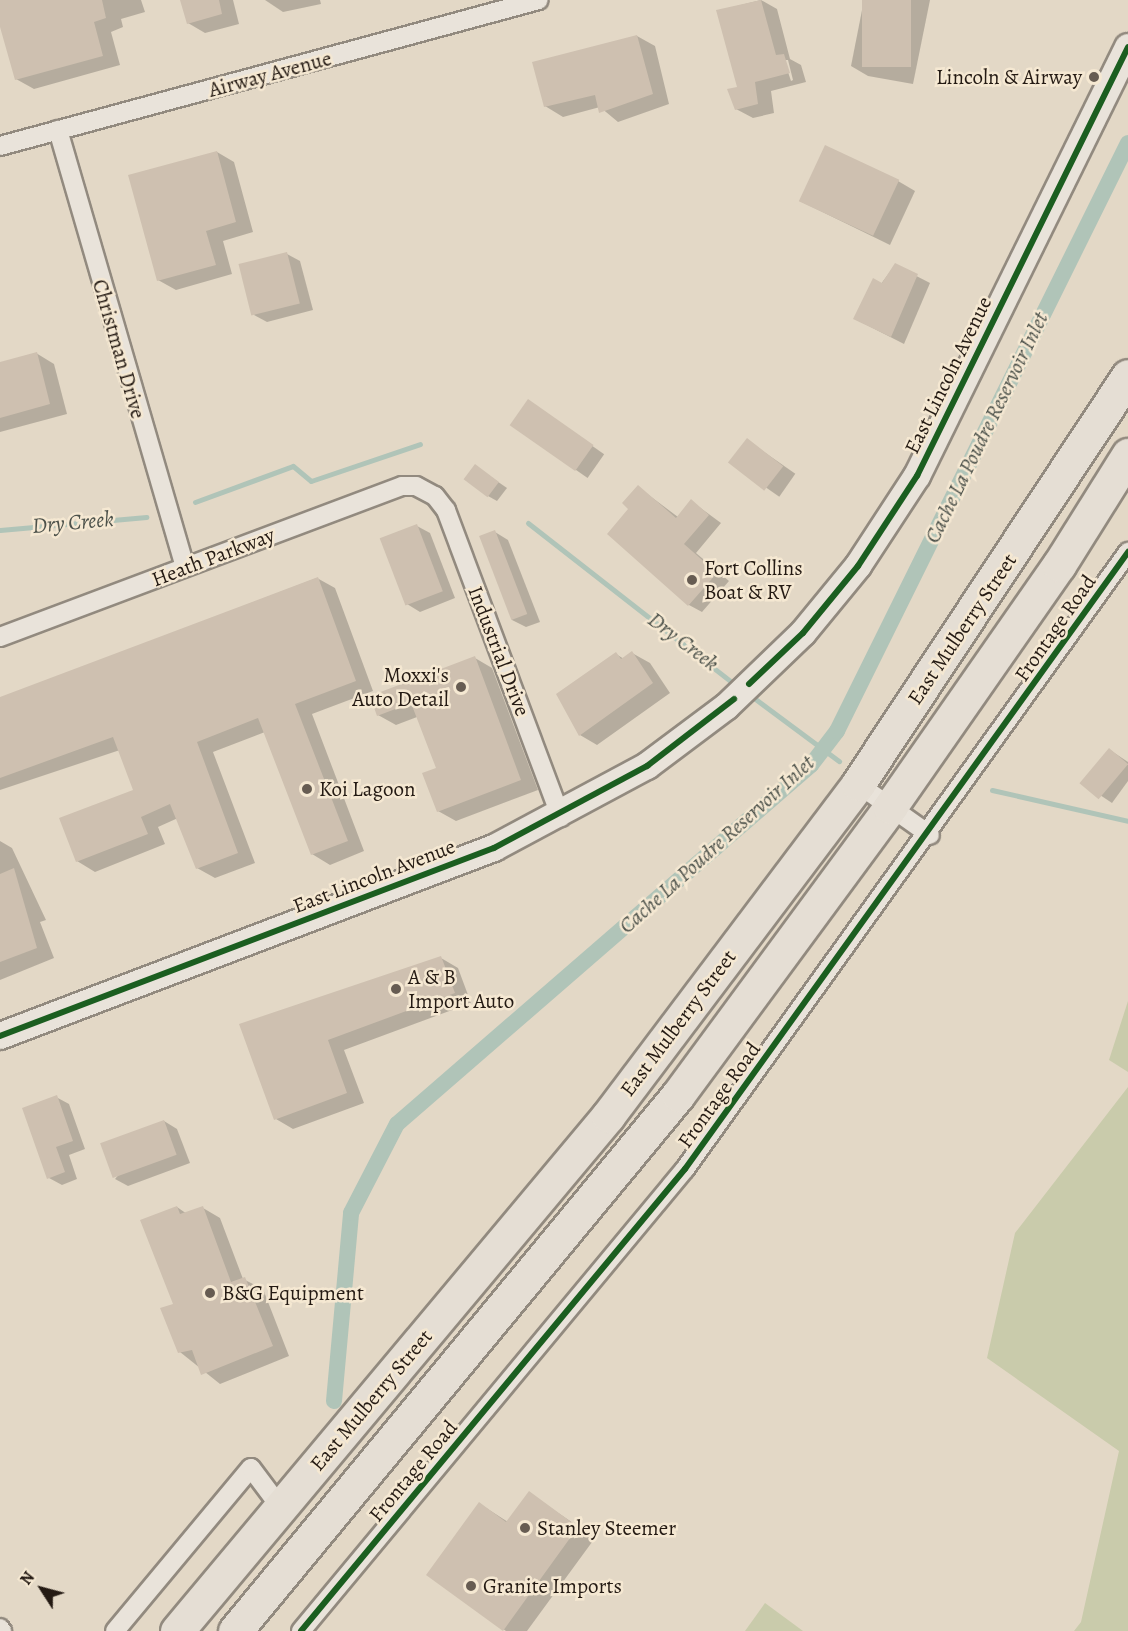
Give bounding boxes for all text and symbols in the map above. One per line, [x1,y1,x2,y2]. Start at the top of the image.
street label: Airway Avenue [206,46,334,102]
place label: Lincoln & Airway [936,64,1082,90]
marker: Lincoln & Airway [1087,70,1101,84]
street label: Christman Drive [87,276,151,422]
street label: East Lincoln Avenue [899,292,997,458]
water label: Cache La Poudre Reservoir Inlet [920,308,1054,548]
water label: Dry Creek [31,506,115,540]
street label: Heath Parkway [148,522,278,592]
street label: East Mulberry Street [902,549,1022,709]
place label: Fort Collins Boat & RV [704,555,803,605]
street label: Frontage Road [1009,570,1101,686]
marker: Fort Collins Boat & RV [685,573,699,587]
street label: Industrial Drive [463,583,535,719]
water label: Dry Creek [642,607,724,677]
place label: Moxxi's Auto Detail [352,662,449,712]
marker: Moxxi's Auto Detail [454,680,468,694]
water label: Cache La Poudre Reservoir Inlet [614,750,820,940]
place label: Koi Lagoon [319,776,415,802]
marker: Koi Lagoon [300,782,314,796]
street label: East Lincoln Avenue [289,833,459,919]
street label: East Mulberry Street [615,945,741,1101]
place label: A & B Import Auto [408,964,514,1014]
marker: A & B Import Auto [389,982,403,996]
street label: Frontage Road [672,1037,766,1153]
place label: B&G Equipment [222,1280,364,1306]
marker: B&G Equipment [203,1286,217,1300]
street label: East Mulberry Street [305,1324,437,1476]
street label: Frontage Road [363,1415,463,1527]
place label: Stanley Steemer [537,1515,676,1541]
marker: Stanley Steemer [518,1521,532,1535]
north arrow [12,1559,72,1619]
text: N [15,1567,40,1590]
place label: Granite Imports [483,1573,622,1599]
marker: Granite Imports [464,1579,478,1593]

